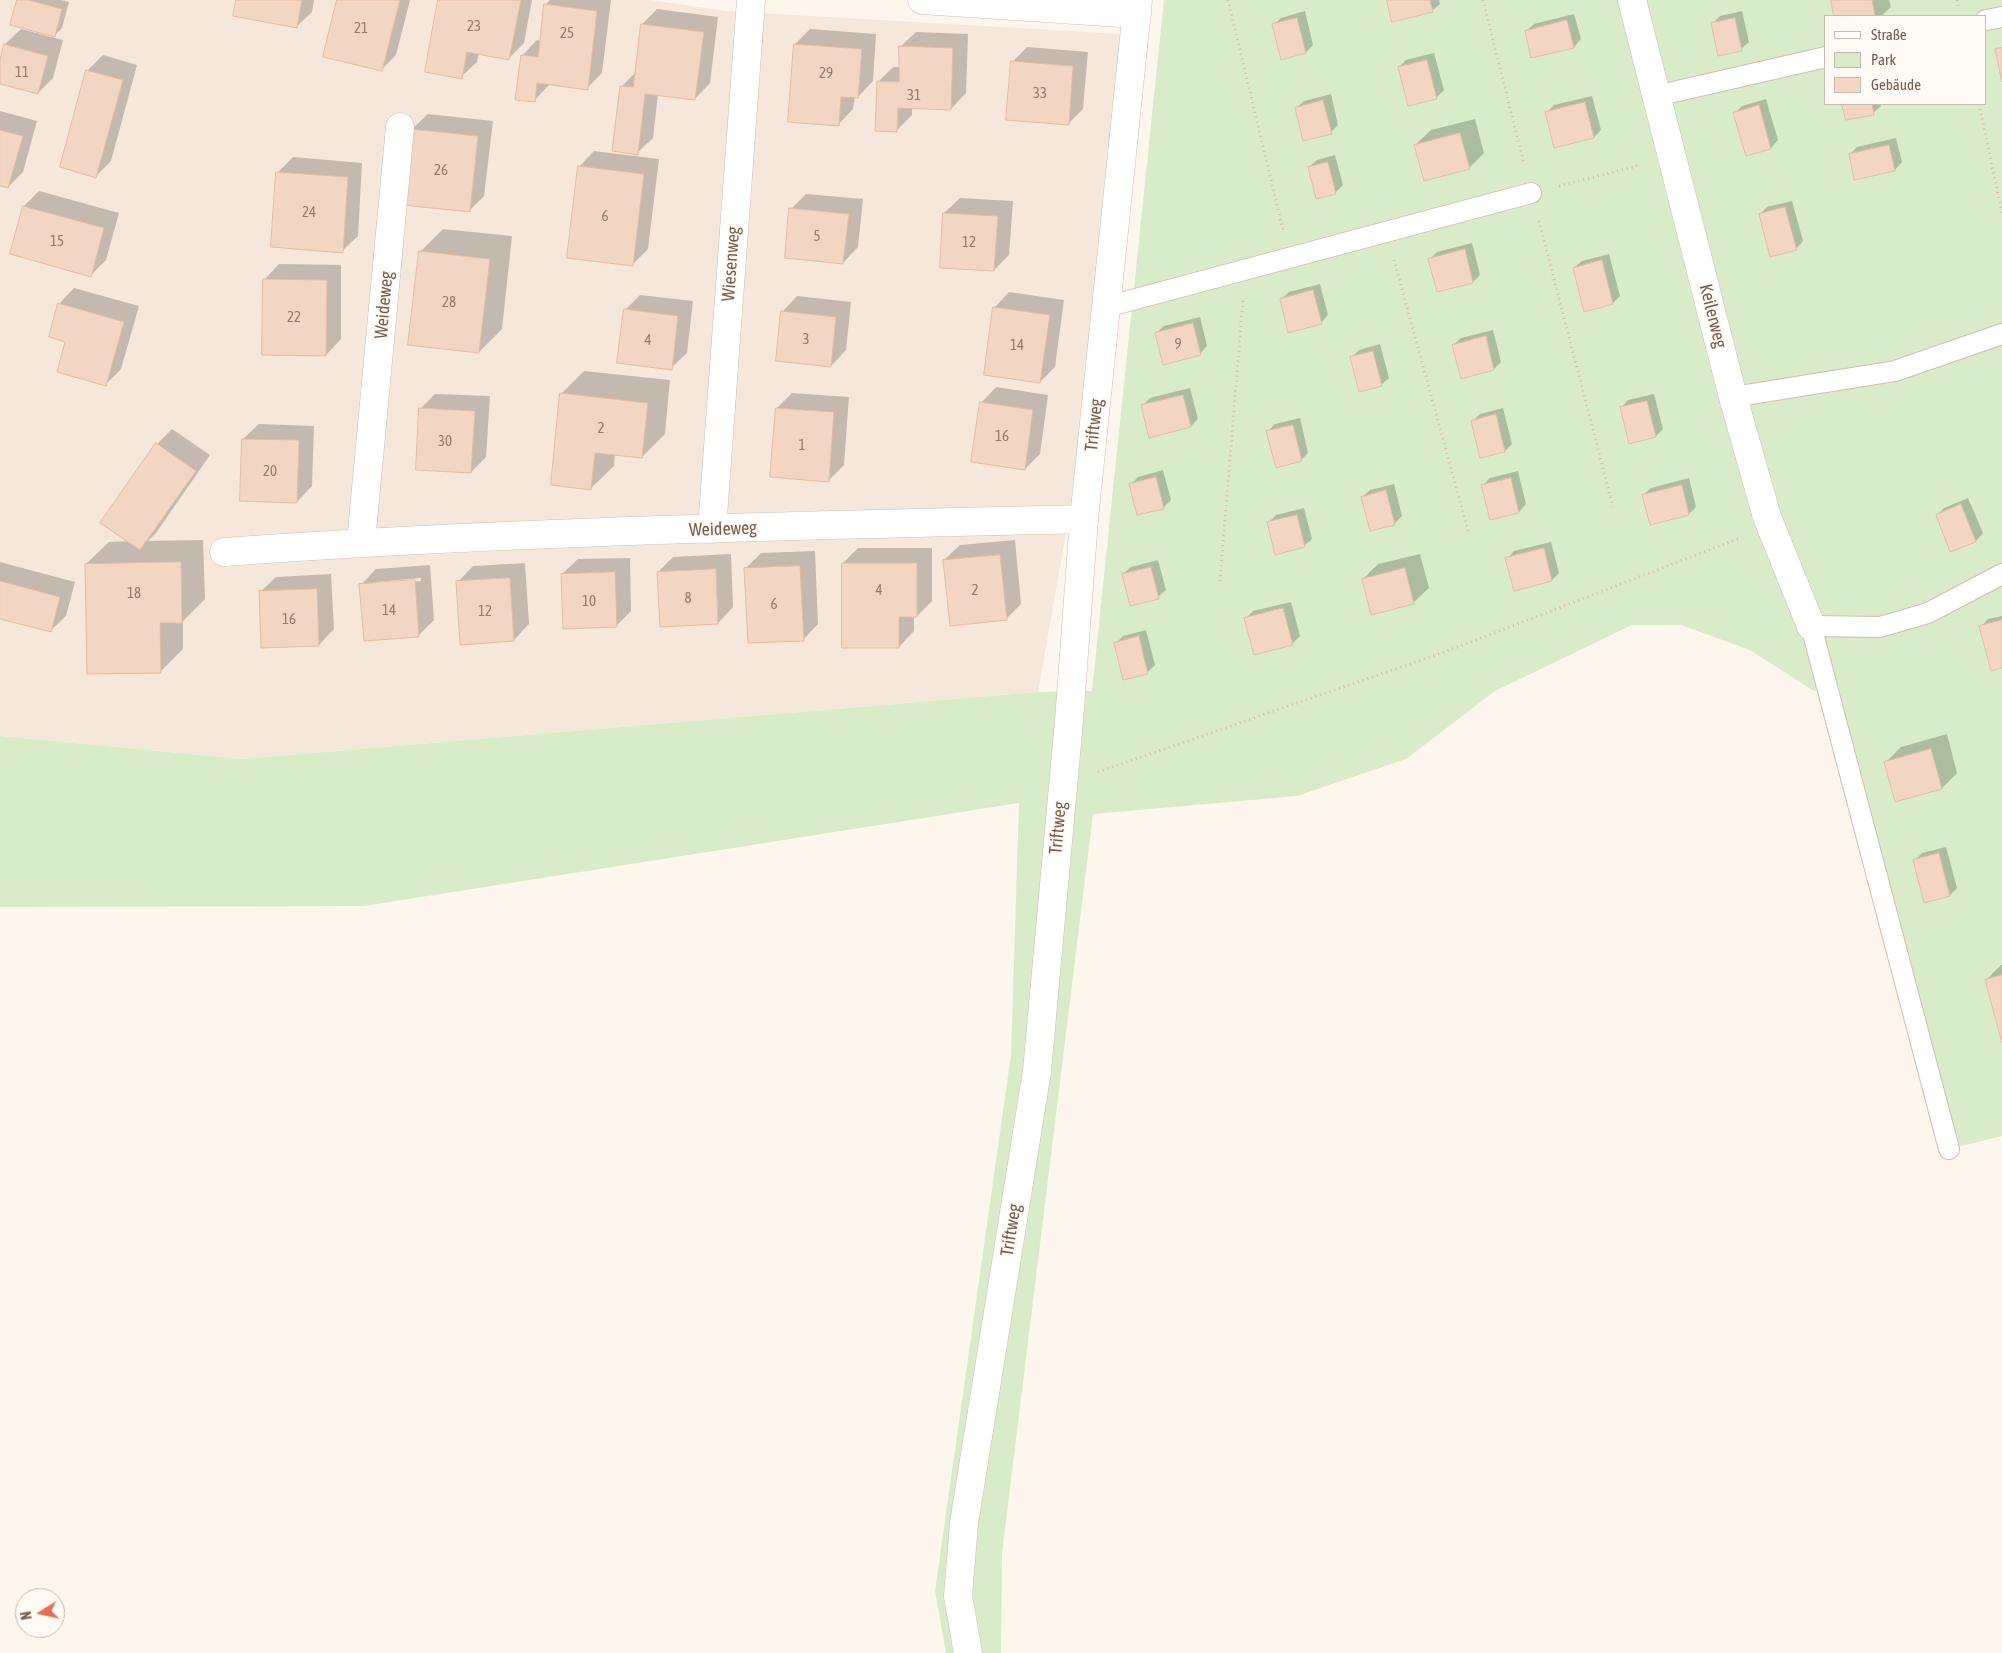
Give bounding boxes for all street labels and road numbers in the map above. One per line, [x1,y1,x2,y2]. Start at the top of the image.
street label: Wiesenweg [718,226,744,302]
street label: Weideweg [370,270,398,340]
street label: Keilerweg [1695,282,1731,350]
street label: Triftweg [1080,398,1108,452]
street label: Weideweg [689,517,757,541]
street label: Triftweg [1045,801,1071,855]
street label: Triftweg [996,1202,1026,1258]

